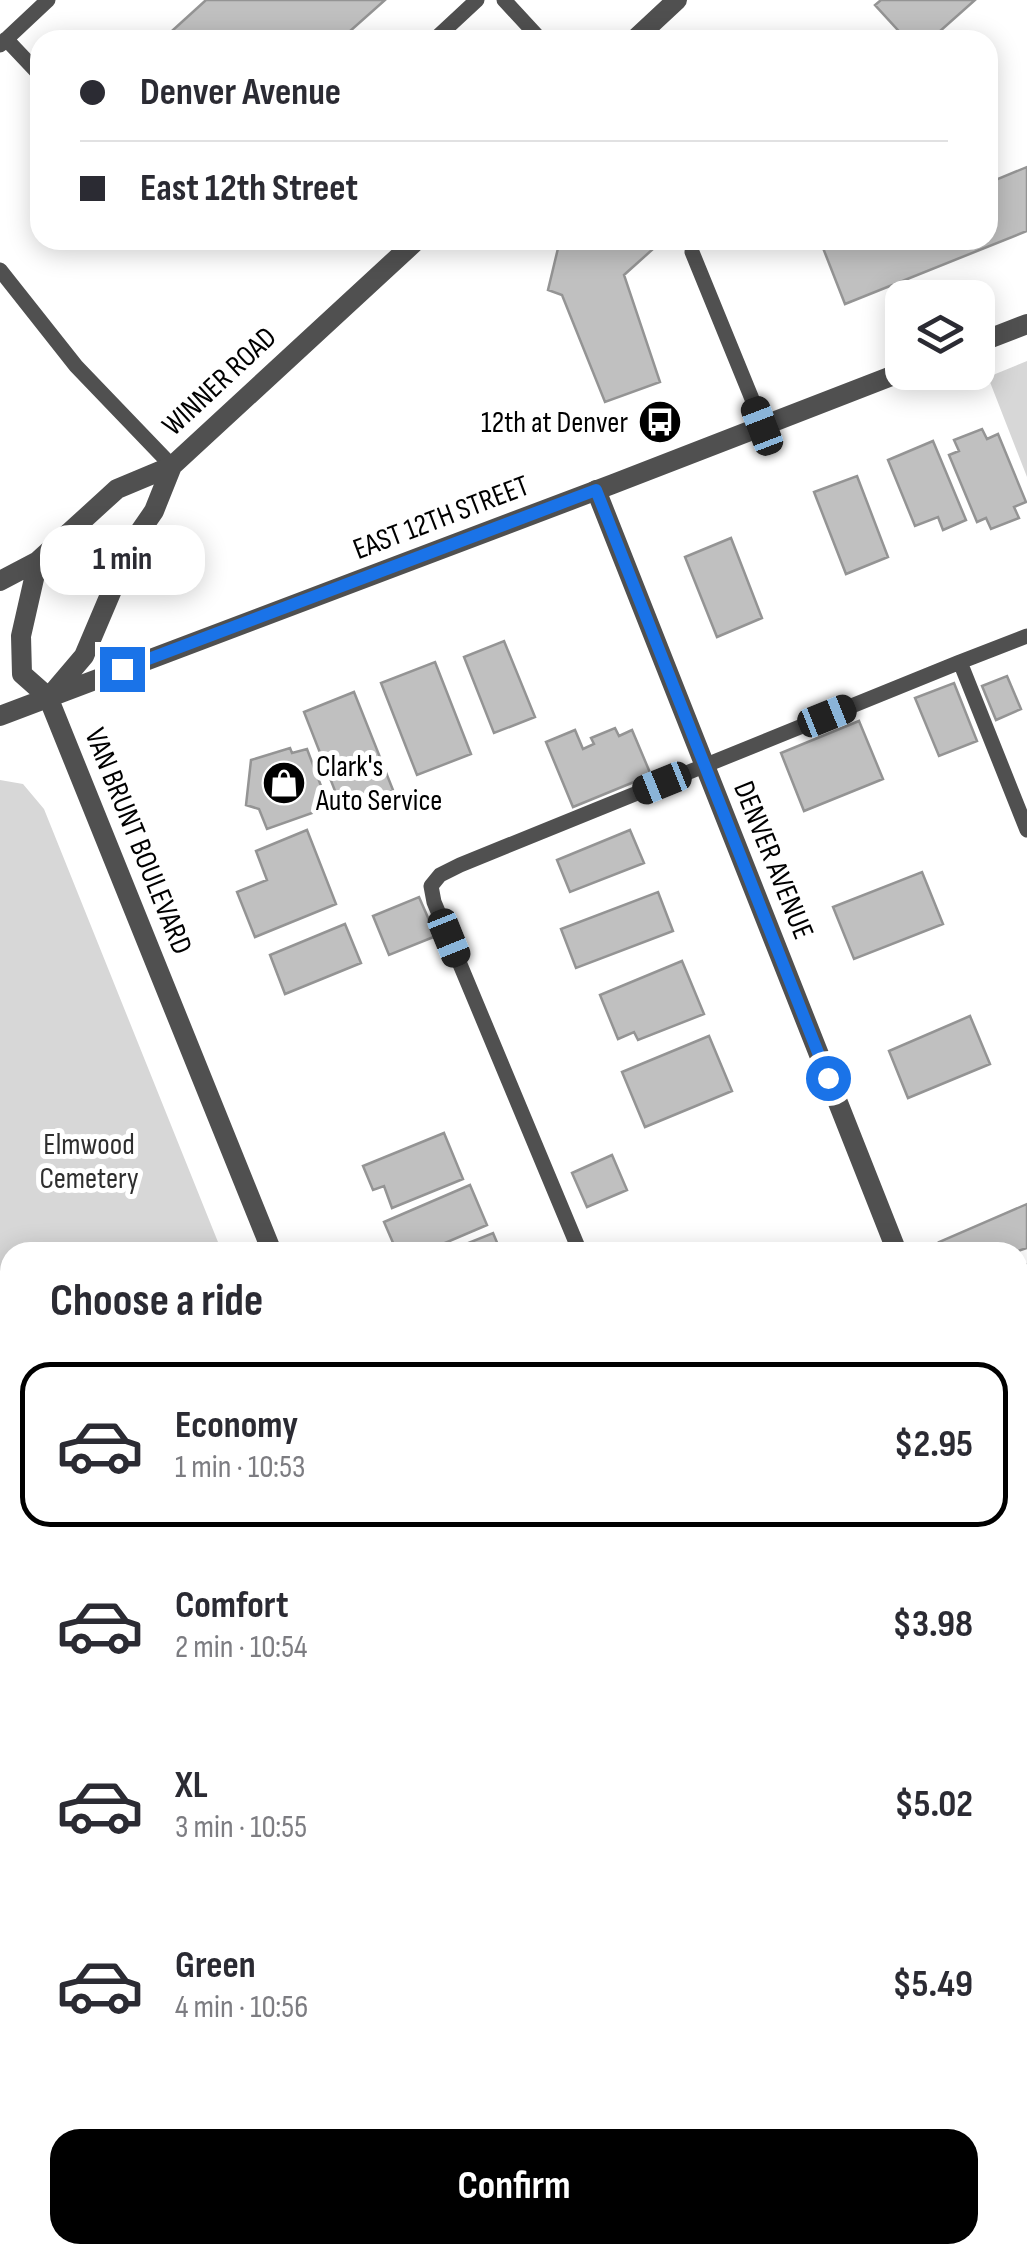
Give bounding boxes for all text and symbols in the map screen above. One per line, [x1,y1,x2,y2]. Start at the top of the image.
text: Denver Avenue [140,70,341,115]
text: East 12th Street [140,166,358,211]
map controls [885,280,995,390]
button: layers [885,280,995,390]
street label: WINNER ROAD [155,320,284,444]
car [737,393,787,459]
bus stop icon: 12th at Denver [637,399,683,445]
place label: 12th at Denver [481,405,628,441]
street label: EAST 12TH STREET [348,468,534,568]
callout: 1 min [39,524,204,594]
text: 1 min [93,540,152,579]
route end [100,647,145,692]
car [794,691,860,741]
street label: VAN BRUNT BOULEVARD [76,723,200,959]
place label: Clark's Auto Service [315,749,442,819]
car [629,758,695,808]
shop icon: Clark's Auto Service [261,760,307,806]
street label: DENVER AVENUE [725,776,821,945]
car [424,905,474,971]
route start [806,1056,851,1101]
park label: Elmwood Cemetery [40,1127,139,1197]
text: Choose a ride [50,1274,263,1329]
icon: car [55,1400,145,1490]
text: Economy [175,1403,298,1448]
text: $2.95 [894,1422,973,1467]
text: 1 min · 10:53 [175,1448,305,1487]
icon: car [55,1580,145,1670]
text: Comfort [175,1583,289,1628]
text: $3.98 [892,1602,973,1647]
text: 2 min · 10:54 [175,1628,307,1667]
icon: car [55,1760,145,1850]
text: XL [175,1763,208,1808]
text: $5.02 [894,1782,973,1827]
text: 3 min · 10:55 [175,1808,307,1847]
icon: car [55,1940,145,2030]
text: Green [175,1943,256,1988]
text: $5.49 [892,1962,973,2007]
text: 4 min · 10:56 [175,1988,308,2027]
button: Confirm [50,2129,978,2244]

